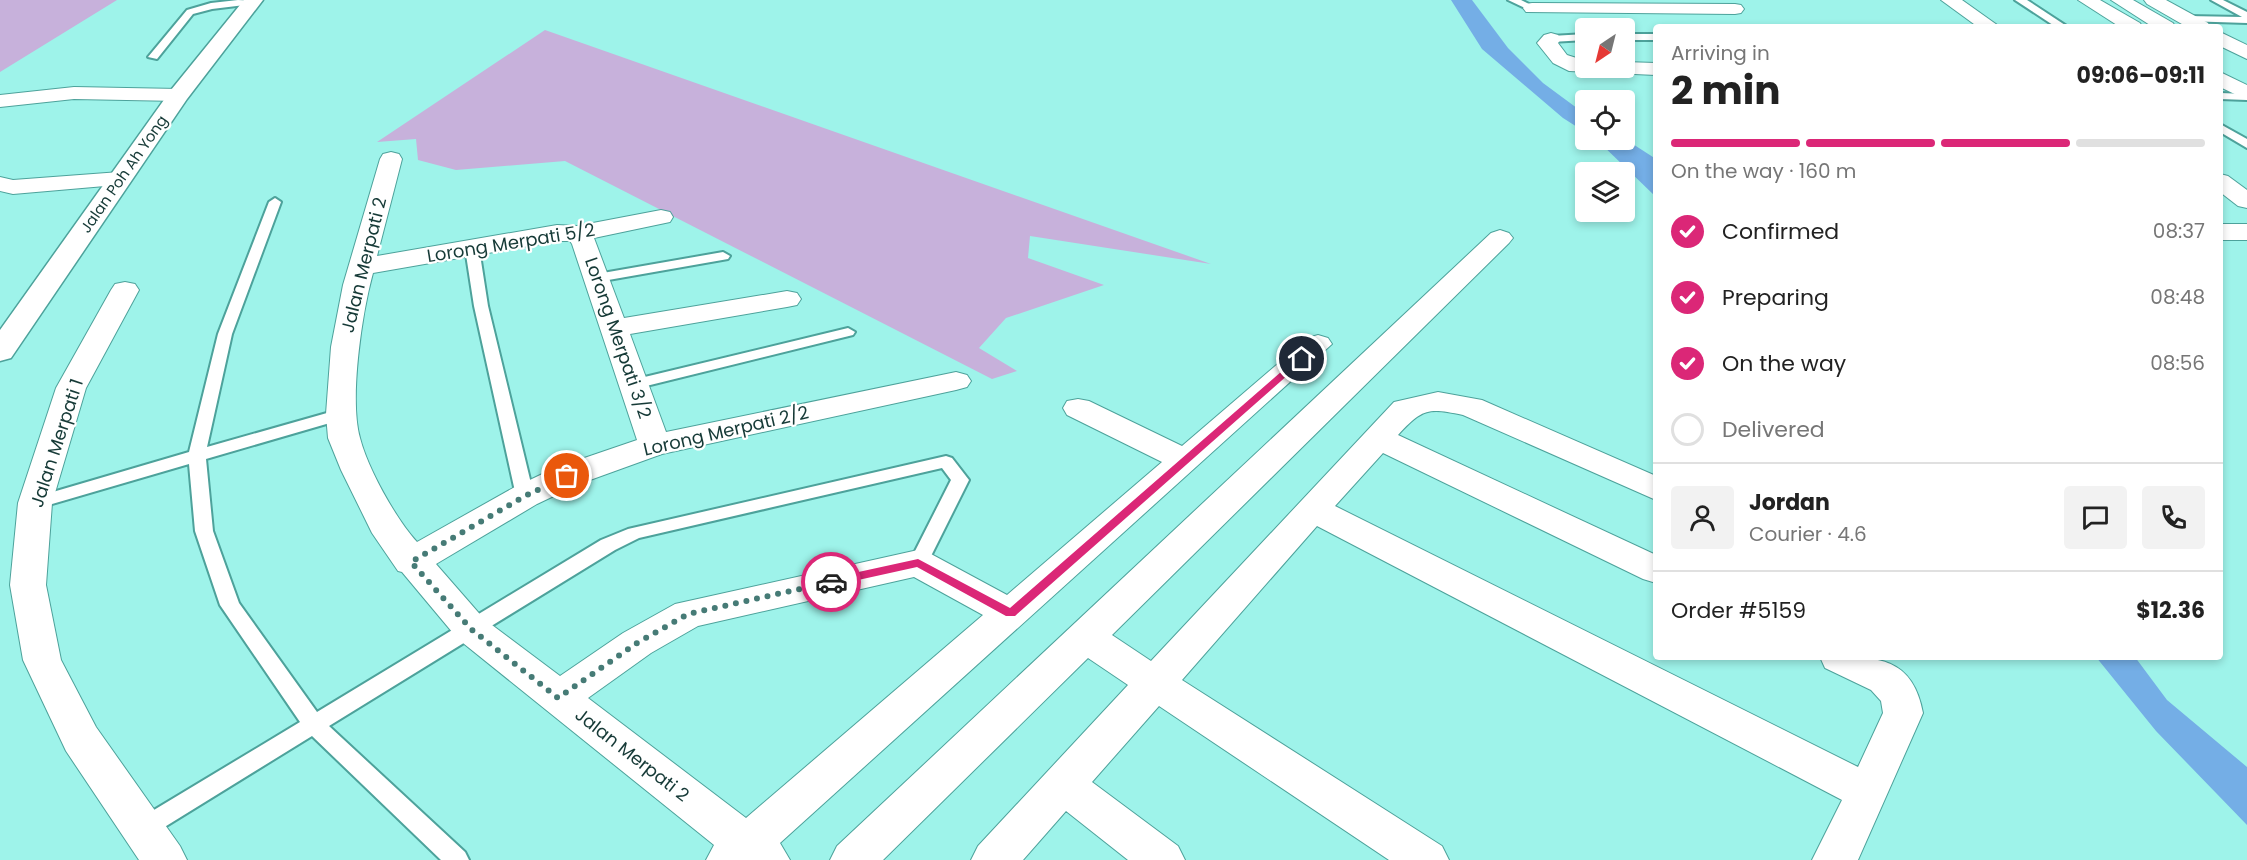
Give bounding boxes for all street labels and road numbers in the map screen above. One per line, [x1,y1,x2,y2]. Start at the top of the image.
street label: Jalan Poh Ah Yong [75,111,172,237]
street label: Jalan Merpati 2 [335,195,392,335]
street label: Lorong Merpati 5/2 [425,217,597,268]
street label: Lorong Merpati 3/2 [579,254,658,422]
street label: Jalan Merpati 1 [24,375,89,510]
street label: Lorong Merpati 2/2 [641,399,811,462]
street label: Jalan Merpati 2 [570,702,695,807]

